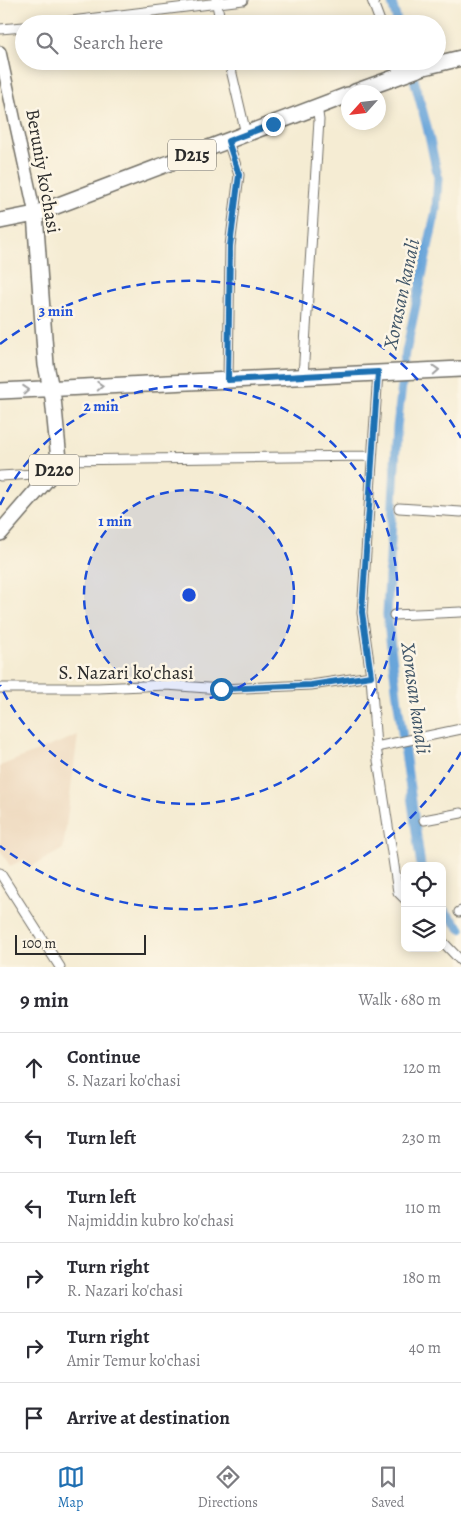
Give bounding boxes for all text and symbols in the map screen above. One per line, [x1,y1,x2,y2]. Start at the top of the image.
search box [15,15,446,70]
icon: search [33,29,61,57]
text: Search here [73,30,163,56]
north arrow [341,85,386,130]
street label: Beruniy ko'chasi [19,107,67,235]
route end [262,113,285,136]
road number: D215 [168,140,216,170]
water label: Xorasan kanali [376,236,426,353]
text: 3 min [39,301,74,321]
one-way arrow [433,365,441,376]
one-way arrow [96,380,104,391]
one-way arrow [22,384,30,395]
text: 2 min [83,396,119,416]
road number: D220 [29,454,79,486]
text: 1 min [98,511,132,531]
centre of rings [180,586,198,604]
water label: Xorasan kanali [394,640,437,756]
street label: S. Nazari ko'chasi [58,660,194,686]
route start [210,678,233,701]
map controls [401,862,446,952]
button: locate [401,862,446,907]
button: layers [401,907,446,952]
scale bar [15,932,146,955]
text: 100 m [22,934,56,953]
text: 9 min [20,986,69,1014]
text: Walk · 680 m [358,989,441,1011]
text: Continue [67,1044,141,1070]
icon: ahead [20,1054,48,1082]
text: 120 m [403,1057,441,1079]
text: S. Nazari ko'chasi [67,1070,181,1092]
icon: left [20,1124,48,1152]
text: Turn left [67,1125,136,1151]
text: 230 m [402,1127,441,1149]
text: Turn left [67,1184,136,1210]
icon: left [20,1194,48,1222]
text: 110 m [405,1197,441,1219]
text: Najmiddin kubro ko'chasi [67,1210,234,1232]
text: Turn right [67,1254,149,1280]
icon: right [20,1264,48,1292]
text: 180 m [403,1267,441,1289]
text: R. Nazari ko'chasi [67,1280,183,1302]
text: Turn right [67,1324,149,1350]
icon: right [20,1334,48,1362]
text: 40 m [409,1337,441,1359]
text: Amir Temur ko'chasi [67,1350,201,1372]
icon: arrive [20,1404,48,1432]
text: Arrive at destination [67,1405,230,1431]
tab: Map [57,1463,85,1512]
tab: Directions [198,1463,258,1512]
tab: Saved [371,1463,404,1512]

